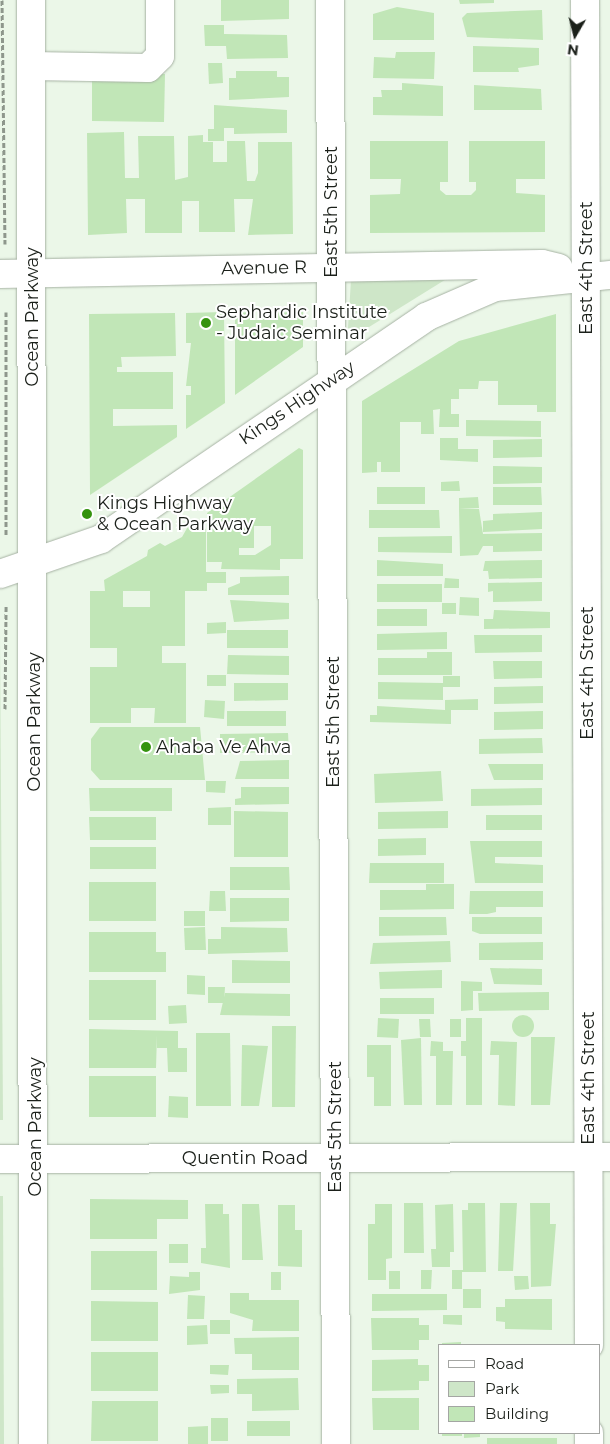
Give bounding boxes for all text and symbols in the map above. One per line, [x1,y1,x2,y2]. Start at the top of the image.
north arrow [550,10,600,60]
text: N [566,40,580,60]
street label: East 5th Street [320,146,342,278]
street label: East 4th Street [575,201,597,335]
street label: Ocean Parkway [21,247,43,387]
street label: Avenue R [221,256,307,280]
place label: Sephardic Institute - Judaic Seminar [216,302,387,344]
marker: Sephardic Institute - Judaic Seminar [200,317,212,329]
street label: Kings Highway [235,356,359,450]
place label: Kings Highway & Ocean Parkway [97,493,253,536]
marker: Kings Highway & Ocean Parkway [81,508,93,520]
street label: East 4th Street [576,606,598,740]
street label: Ocean Parkway [23,652,45,792]
street label: East 5th Street [322,656,344,788]
place label: Ahaba Ve Ahva [156,736,291,758]
marker: Ahaba Ve Ahva [140,741,152,753]
street label: East 4th Street [577,1011,599,1145]
street label: Ocean Parkway [24,1057,46,1197]
street label: East 5th Street [324,1061,346,1193]
street label: Quentin Road [182,1147,308,1169]
legend [438,1344,600,1434]
text: Road [485,1354,524,1373]
text: Park [485,1379,519,1398]
text: Building [485,1404,549,1423]

